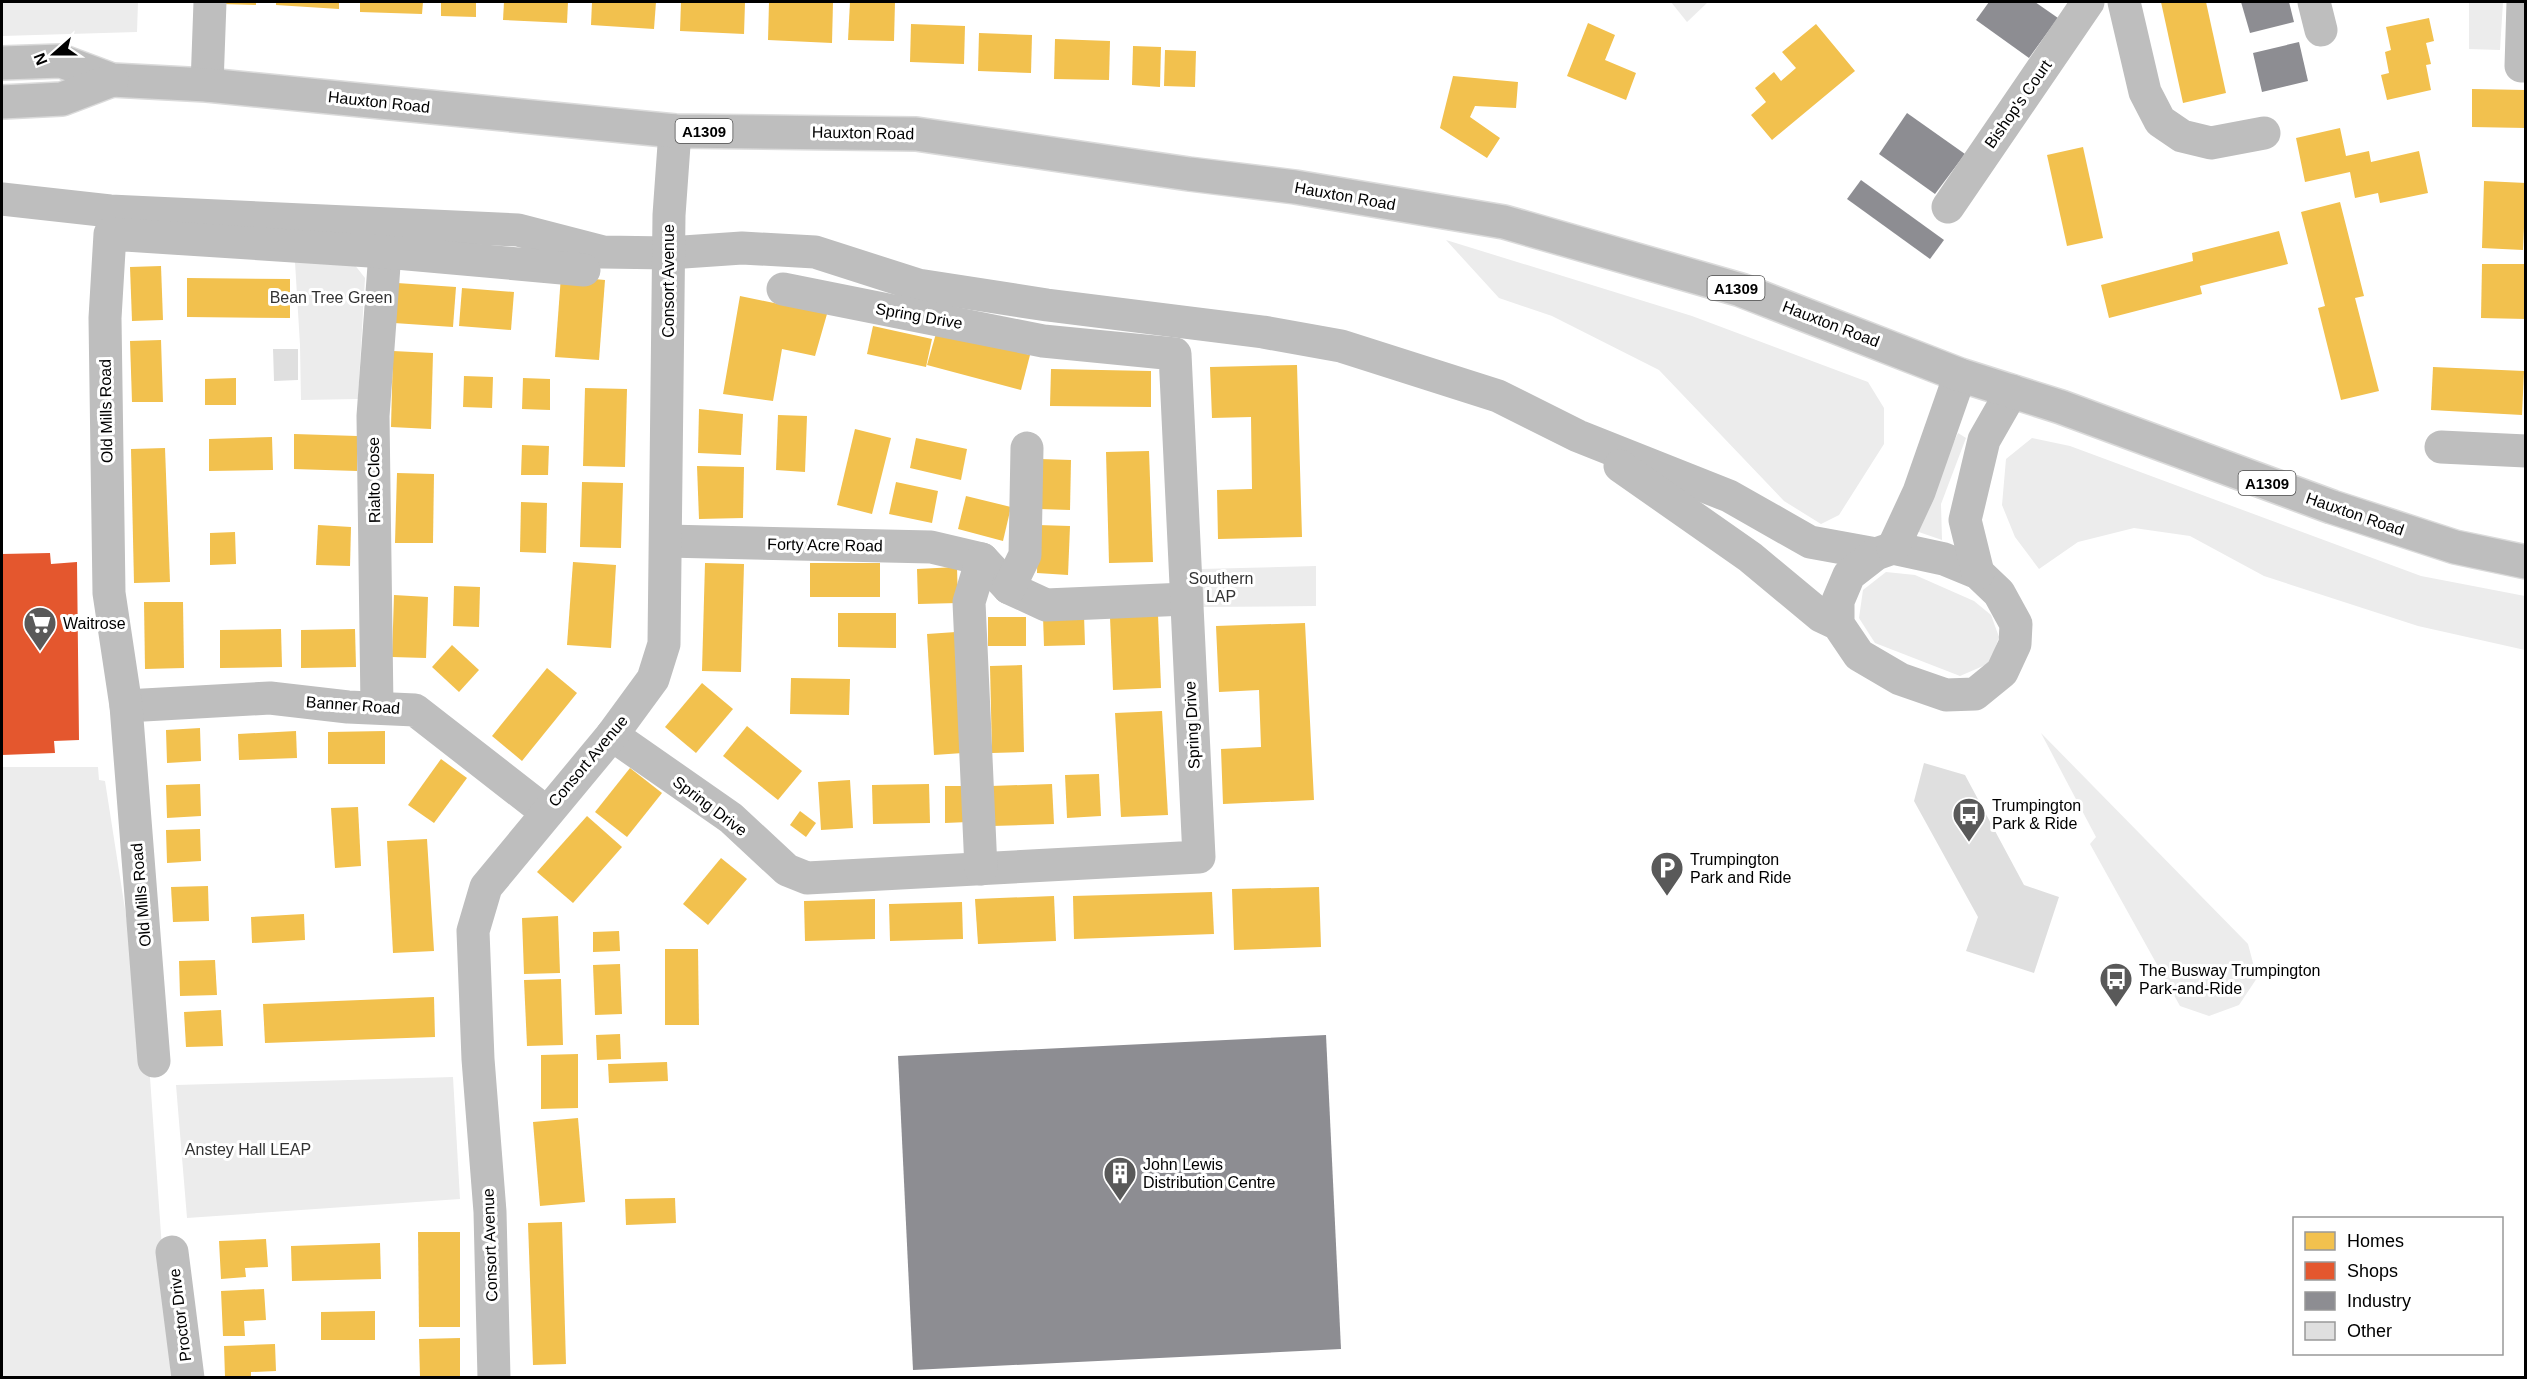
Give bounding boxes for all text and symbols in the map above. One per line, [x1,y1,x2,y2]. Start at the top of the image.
north arrow [24,24,84,84]
text: N [30,51,50,68]
street label: Bishop's Court [1981,56,2055,151]
street label: Hauxton Road [327,88,431,116]
road number: A1309 [676,119,732,143]
street label: Hauxton Road [812,124,914,142]
street label: Hauxton Road [1293,179,1397,213]
street label: Consort Avenue [660,224,677,338]
road number: A1309 [1708,276,1764,300]
park label: Bean Tree Green [270,289,392,306]
street label: Hauxton Road [1780,298,1882,350]
street label: Spring Drive [874,300,964,332]
street label: Old Mills Road [97,359,115,463]
street label: Rialto Close [365,437,383,523]
road number: A1309 [2238,471,2296,495]
street label: Hauxton Road [2304,489,2406,539]
street label: Forty Acre Road [767,535,883,555]
park label: Southern LAP [1189,570,1253,605]
supermarket icon: Waitrose [22,605,58,652]
place label: Waitrose [63,615,126,632]
street label: Spring Drive [1181,680,1203,769]
street label: Banner Road [305,693,401,717]
street label: Consort Avenue [545,712,631,810]
street label: Spring Drive [670,773,750,839]
bus stop icon: Trumpington Park & Ride [1951,796,1987,843]
place label: Trumpington Park & Ride [1992,797,2081,832]
street label: Old Mills Road [128,842,154,948]
parking icon: Trumpington Park and Ride [1649,850,1685,897]
place label: Trumpington Park and Ride [1690,851,1791,886]
bus stop icon: The Busway Trumpington Park-and-Ride [2098,961,2134,1008]
place label: The Busway Trumpington Park-and-Ride [2139,962,2320,997]
park label: Anstey Hall LEAP [185,1141,311,1158]
building icon: John Lewis Distribution Centre [1102,1155,1138,1202]
place label: John Lewis Distribution Centre [1143,1156,1276,1191]
street label: Consort Avenue [480,1188,500,1302]
legend [2293,1217,2503,1355]
text: Homes [2347,1231,2404,1251]
text: Shops [2347,1261,2398,1281]
street label: Proctor Drive [166,1268,194,1362]
text: Industry [2347,1291,2411,1311]
text: Other [2347,1321,2392,1341]

